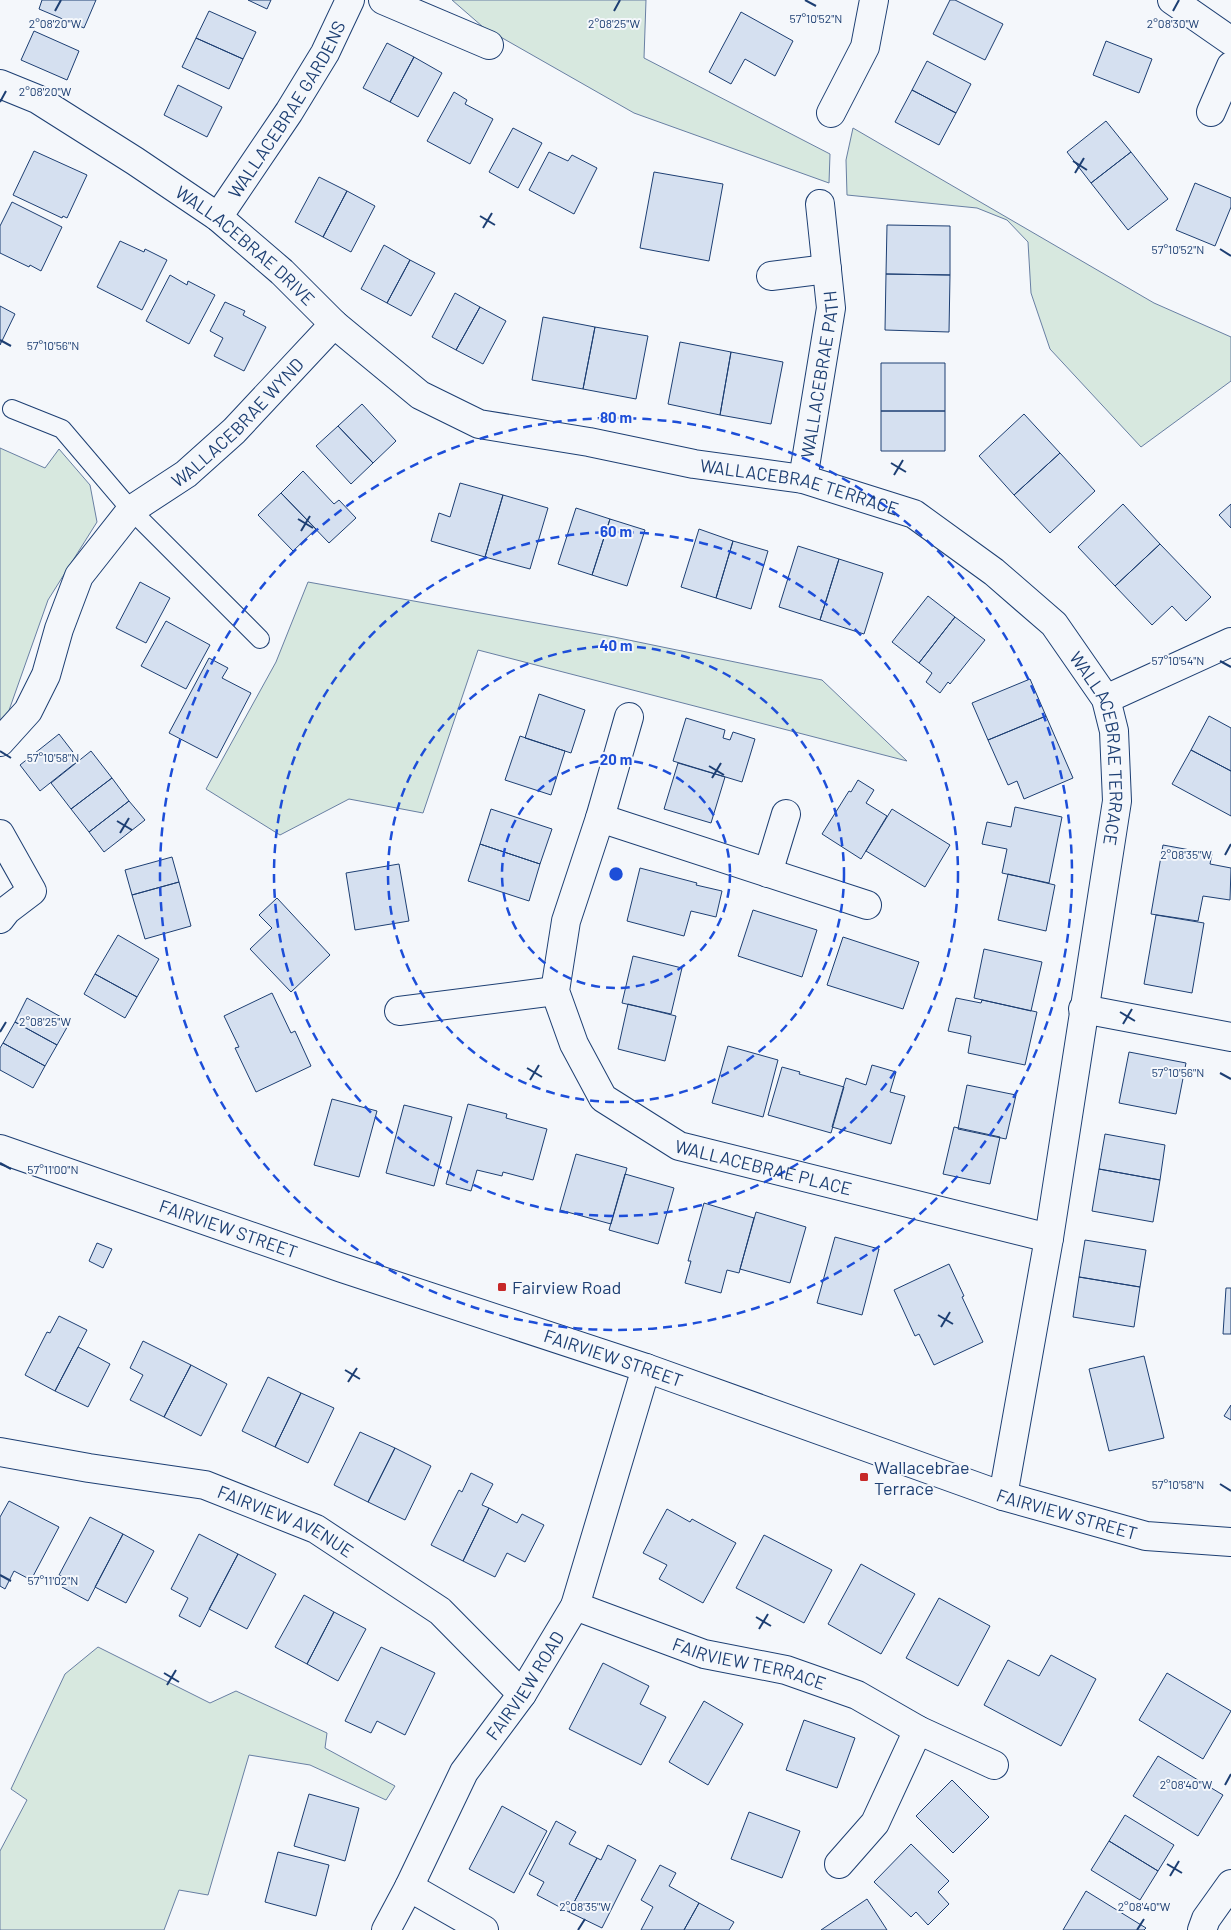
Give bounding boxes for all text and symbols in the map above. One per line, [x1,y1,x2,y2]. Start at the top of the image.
text: 57°10'52"N [790,11,842,25]
text: 2°08'20"W [29,16,82,30]
text: 2°08'25"W [588,16,640,30]
text: 2°08'30"W [1147,16,1200,30]
street label: WALLACEBRAE GARDENS [223,17,350,202]
text: 2°08'20"W [19,84,72,98]
street label: WALLACEBRAE DRIVE [171,181,320,310]
text: 57°10'52"N [1152,242,1204,256]
street label: WALLACEBRAE PATH [796,290,842,460]
text: 57°10'56"N [27,338,79,352]
street label: WALLACEBRAE WYND [167,353,308,492]
text: 80 m [600,408,632,426]
street label: WALLACEBRAE TERRACE [699,454,902,520]
text: 60 m [600,522,632,540]
text: 40 m [599,636,633,654]
street label: WALLACEBRAE TERRACE [1065,647,1128,847]
text: 57°10'54"N [1152,653,1204,667]
text: 57°10'58"N [27,750,79,764]
text: 20 m [600,750,632,768]
text: 2°08'35"W [1160,847,1212,861]
centre of rings [607,865,625,883]
text: 2°08'25"W [19,1014,71,1028]
text: 57°10'56"N [1152,1065,1204,1079]
street label: WALLACEBRAE PLACE [673,1134,854,1200]
text: 57°11'00"N [27,1162,79,1176]
street label: FAIRVIEW STREET [156,1194,301,1263]
place label: Fairview Road [512,1276,621,1298]
marker: Fairview Road [496,1281,508,1293]
street label: FAIRVIEW STREET [541,1324,686,1391]
place label: Wallacebrae Terrace [874,1456,970,1499]
marker: Wallacebrae Terrace [858,1471,870,1483]
text: 57°10'58"N [1152,1477,1204,1491]
street label: FAIRVIEW AVENUE [214,1480,358,1562]
street label: FAIRVIEW STREET [994,1484,1140,1544]
text: 57°11'02"N [28,1573,78,1587]
street label: FAIRVIEW ROAD [481,1627,568,1744]
street label: FAIRVIEW TERRACE [670,1632,829,1694]
text: 2°08'40"W [1160,1777,1213,1791]
text: 2°08'35"W [559,1899,611,1913]
text: 2°08'40"W [1118,1899,1171,1913]

